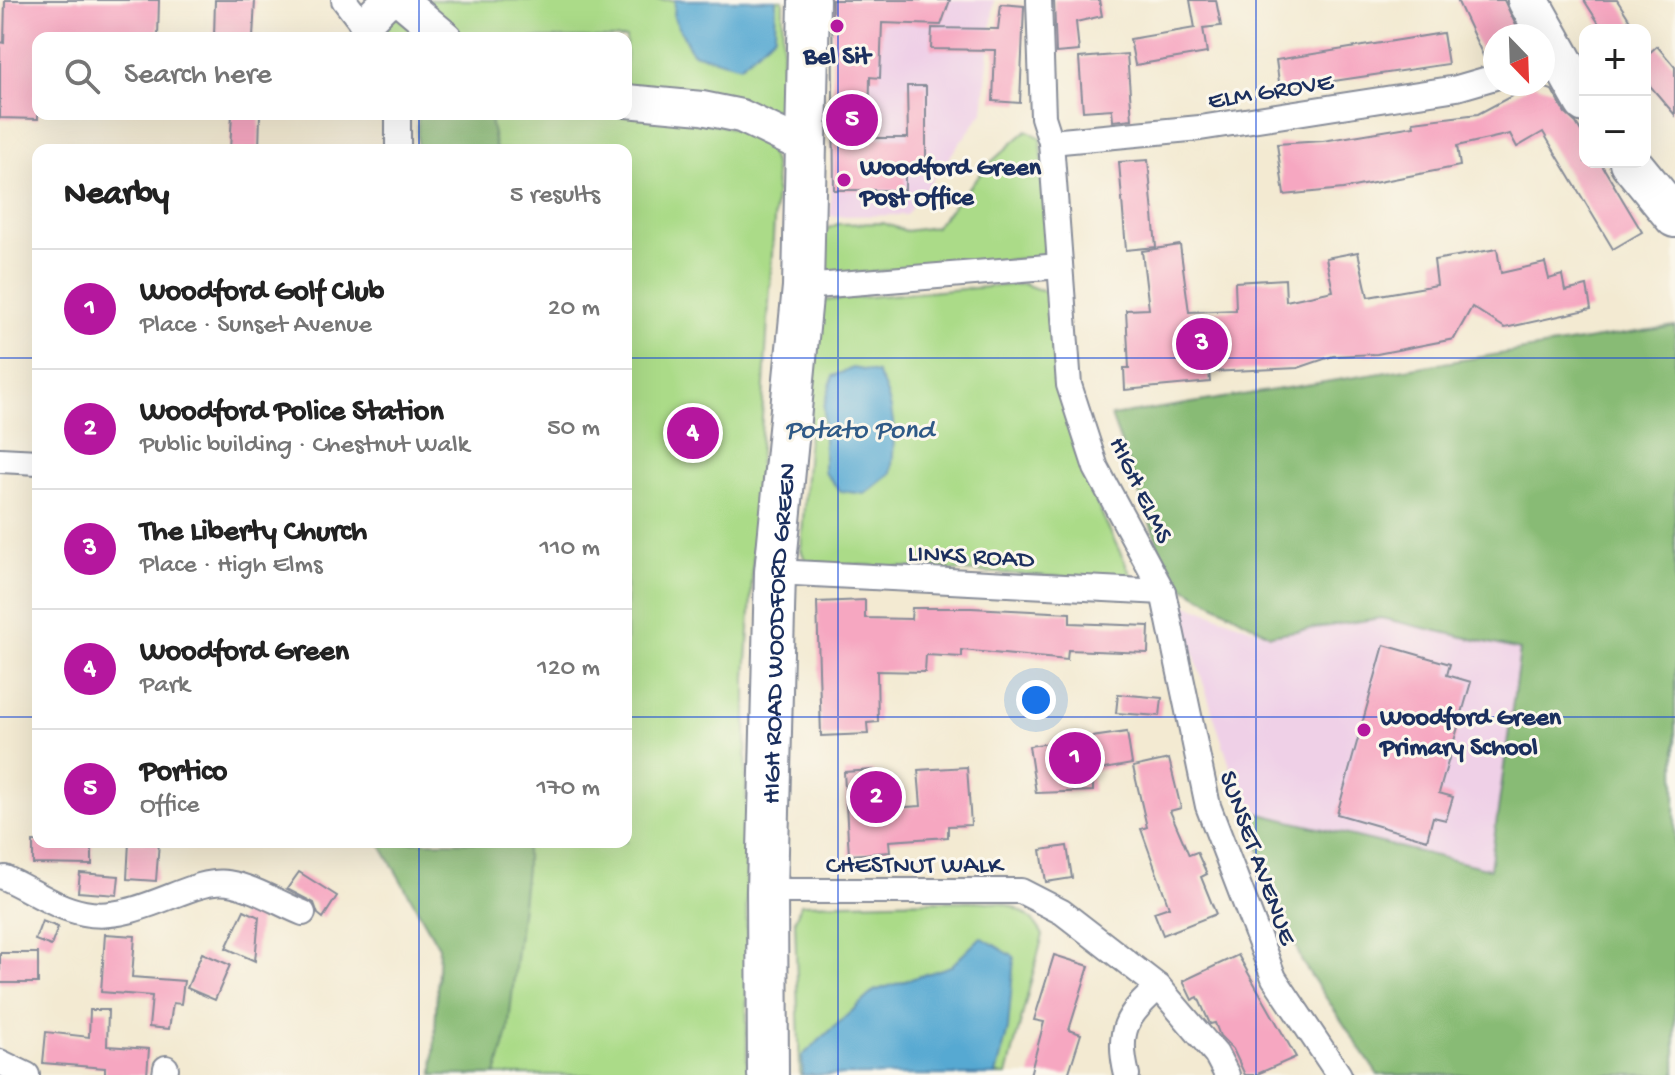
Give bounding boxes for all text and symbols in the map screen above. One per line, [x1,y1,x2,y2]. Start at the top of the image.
marker: Bel Sit [828,17,846,35]
north arrow [1483,24,1555,96]
map controls [1579,24,1651,168]
button: + [1579,24,1651,96]
search box [32,32,632,120]
place label: Bel Sit [803,43,873,74]
icon: search [60,54,104,98]
text: Search here [124,59,272,94]
street label: ELM GROVE [1206,68,1336,119]
pin: 5 [826,90,878,150]
button: − [1579,96,1651,168]
place label: Woodford Green Post Office [858,154,1042,215]
marker: Woodford Green Post Office [835,171,853,189]
text: Nearby [64,176,169,216]
text: 5 results [510,181,600,212]
text: Woodford Golf Club [140,276,384,311]
text: 1 [85,294,95,325]
text: 20 m [548,294,600,325]
text: Place · Sunset Avenue [140,311,372,342]
pin: 3 [1176,314,1228,374]
text: Woodford Police Station [140,396,444,431]
pin: 4 [667,403,719,463]
text: 2 [84,414,96,445]
text: 50 m [547,414,600,445]
water label: Potato Pond [784,415,936,448]
text: Public building · Chestnut Walk [140,431,469,462]
street label: HIGH ELMS [1100,433,1178,550]
street label: HIGH ROAD WOODFORD GREEN [758,462,806,804]
text: The Liberty Church [140,516,367,551]
text: 3 [83,534,97,565]
text: 110 m [540,534,600,565]
street label: LINKS ROAD [907,540,1035,577]
text: Place · High Elms [140,551,323,582]
text: Woodford Green [140,636,349,671]
text: 4 [84,654,96,685]
text: 120 m [537,654,600,685]
text: Park [140,671,190,702]
your location [1016,680,1056,720]
place label: Woodford Green Primary School [1378,704,1562,765]
marker: Woodford Green Primary School [1355,721,1373,739]
pin: 1 [1049,728,1101,788]
text: Portico [140,756,227,791]
pin: 2 [850,767,902,827]
street label: SUNSET AVENUE [1210,767,1302,950]
text: 5 [83,774,97,805]
text: 170 m [537,774,600,805]
text: Office [140,791,199,822]
street label: CHESTNUT WALK [826,852,1005,883]

